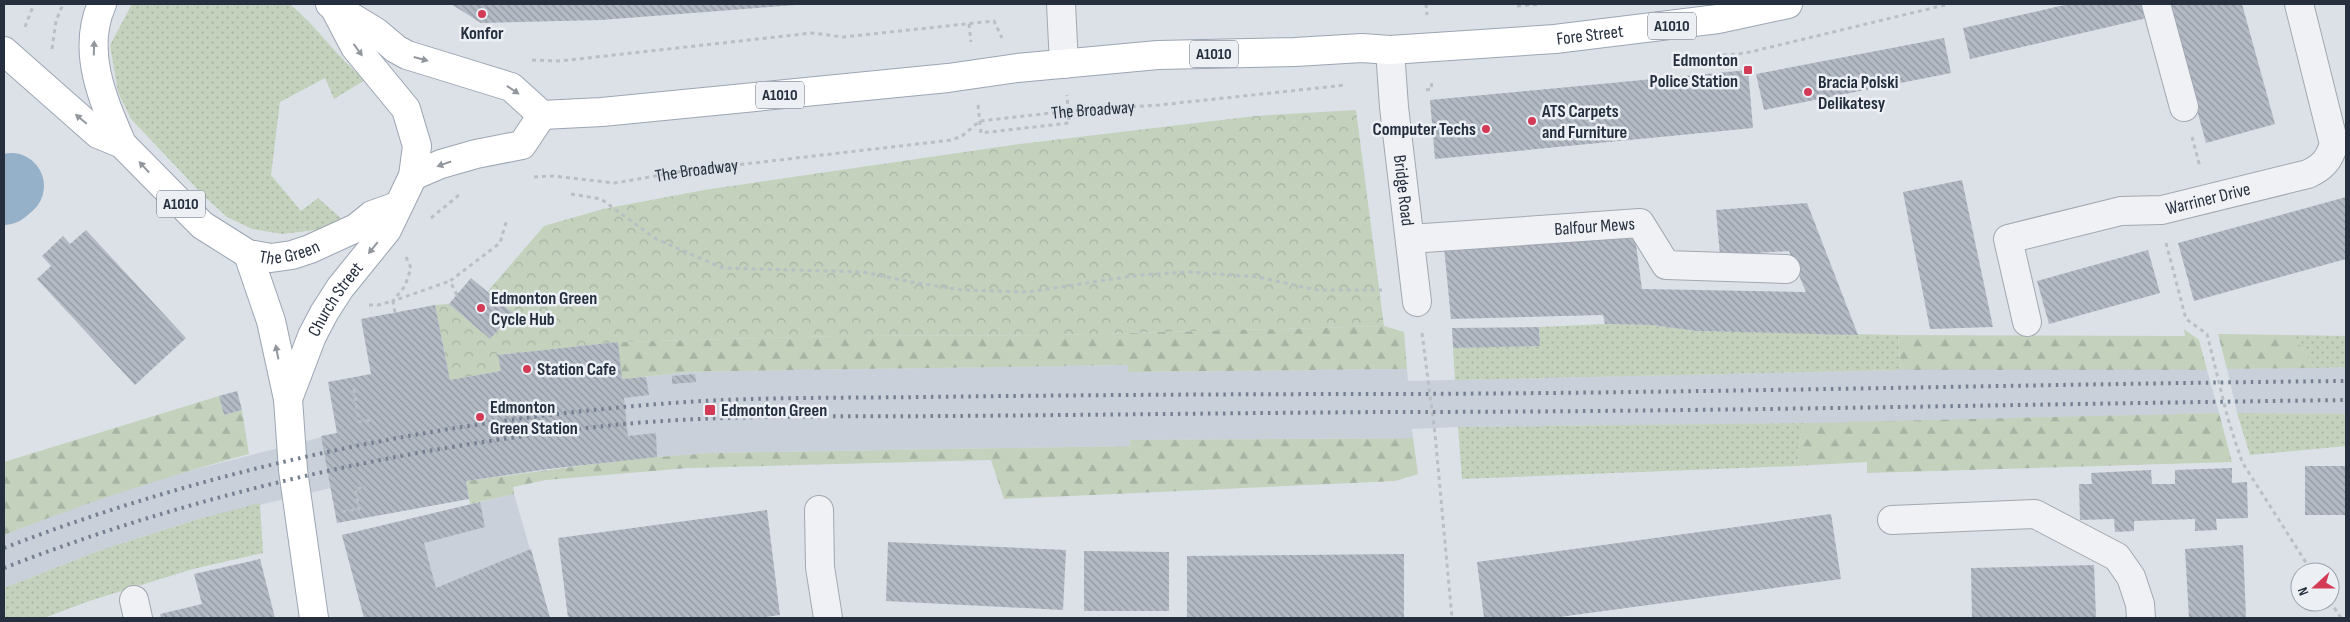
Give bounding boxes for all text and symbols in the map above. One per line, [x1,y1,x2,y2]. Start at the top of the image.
marker: Konfor [476,8,488,20]
road number: A1010 [1648,12,1696,40]
street label: Fore Street [1555,20,1625,49]
place label: Konfor [460,23,504,44]
one-way arrow [90,40,98,56]
road number: A1010 [1190,41,1238,68]
one-way arrow [353,43,363,57]
place label: Edmonton Police Station [1650,50,1738,92]
one-way arrow [413,55,428,63]
marker: Edmonton Police Station [1742,64,1754,76]
place label: Bracia Polski Delikatesy [1818,72,1899,114]
road number: A1010 [756,82,804,108]
one-way arrow [506,85,519,94]
marker: Bracia Polski Delikatesy [1802,86,1814,98]
street label: The Broadway [1050,96,1135,123]
place label: ATS Carpets and Furniture [1541,101,1627,143]
one-way arrow [76,113,88,125]
marker: ATS Carpets and Furniture [1526,115,1538,127]
place label: Computer Techs [1373,119,1476,140]
marker: Computer Techs [1480,123,1492,135]
street label: The Broadway [653,154,739,186]
street label: Bridge Road [1389,154,1418,227]
one-way arrow [138,161,150,173]
one-way arrow [437,161,452,168]
street label: Warriner Drive [2164,178,2252,219]
road number: A1010 [157,190,205,218]
street label: Balfour Mews [1554,213,1636,239]
street label: The Green [258,236,323,269]
one-way arrow [368,241,379,254]
street label: Church Street [303,257,368,340]
place label: Edmonton Green Cycle Hub [491,288,597,330]
marker: Edmonton Green Cycle Hub [475,302,487,314]
one-way arrow [272,344,280,360]
place label: Station Cafe [537,359,616,380]
marker: Station Cafe [521,363,533,375]
place label: Edmonton Green Station [490,397,578,439]
place label: Edmonton Green [721,400,827,421]
marker: Edmonton Green [703,403,717,417]
marker: Edmonton Green Station [474,411,486,423]
north arrow [2290,562,2340,612]
text: N [2294,585,2313,598]

